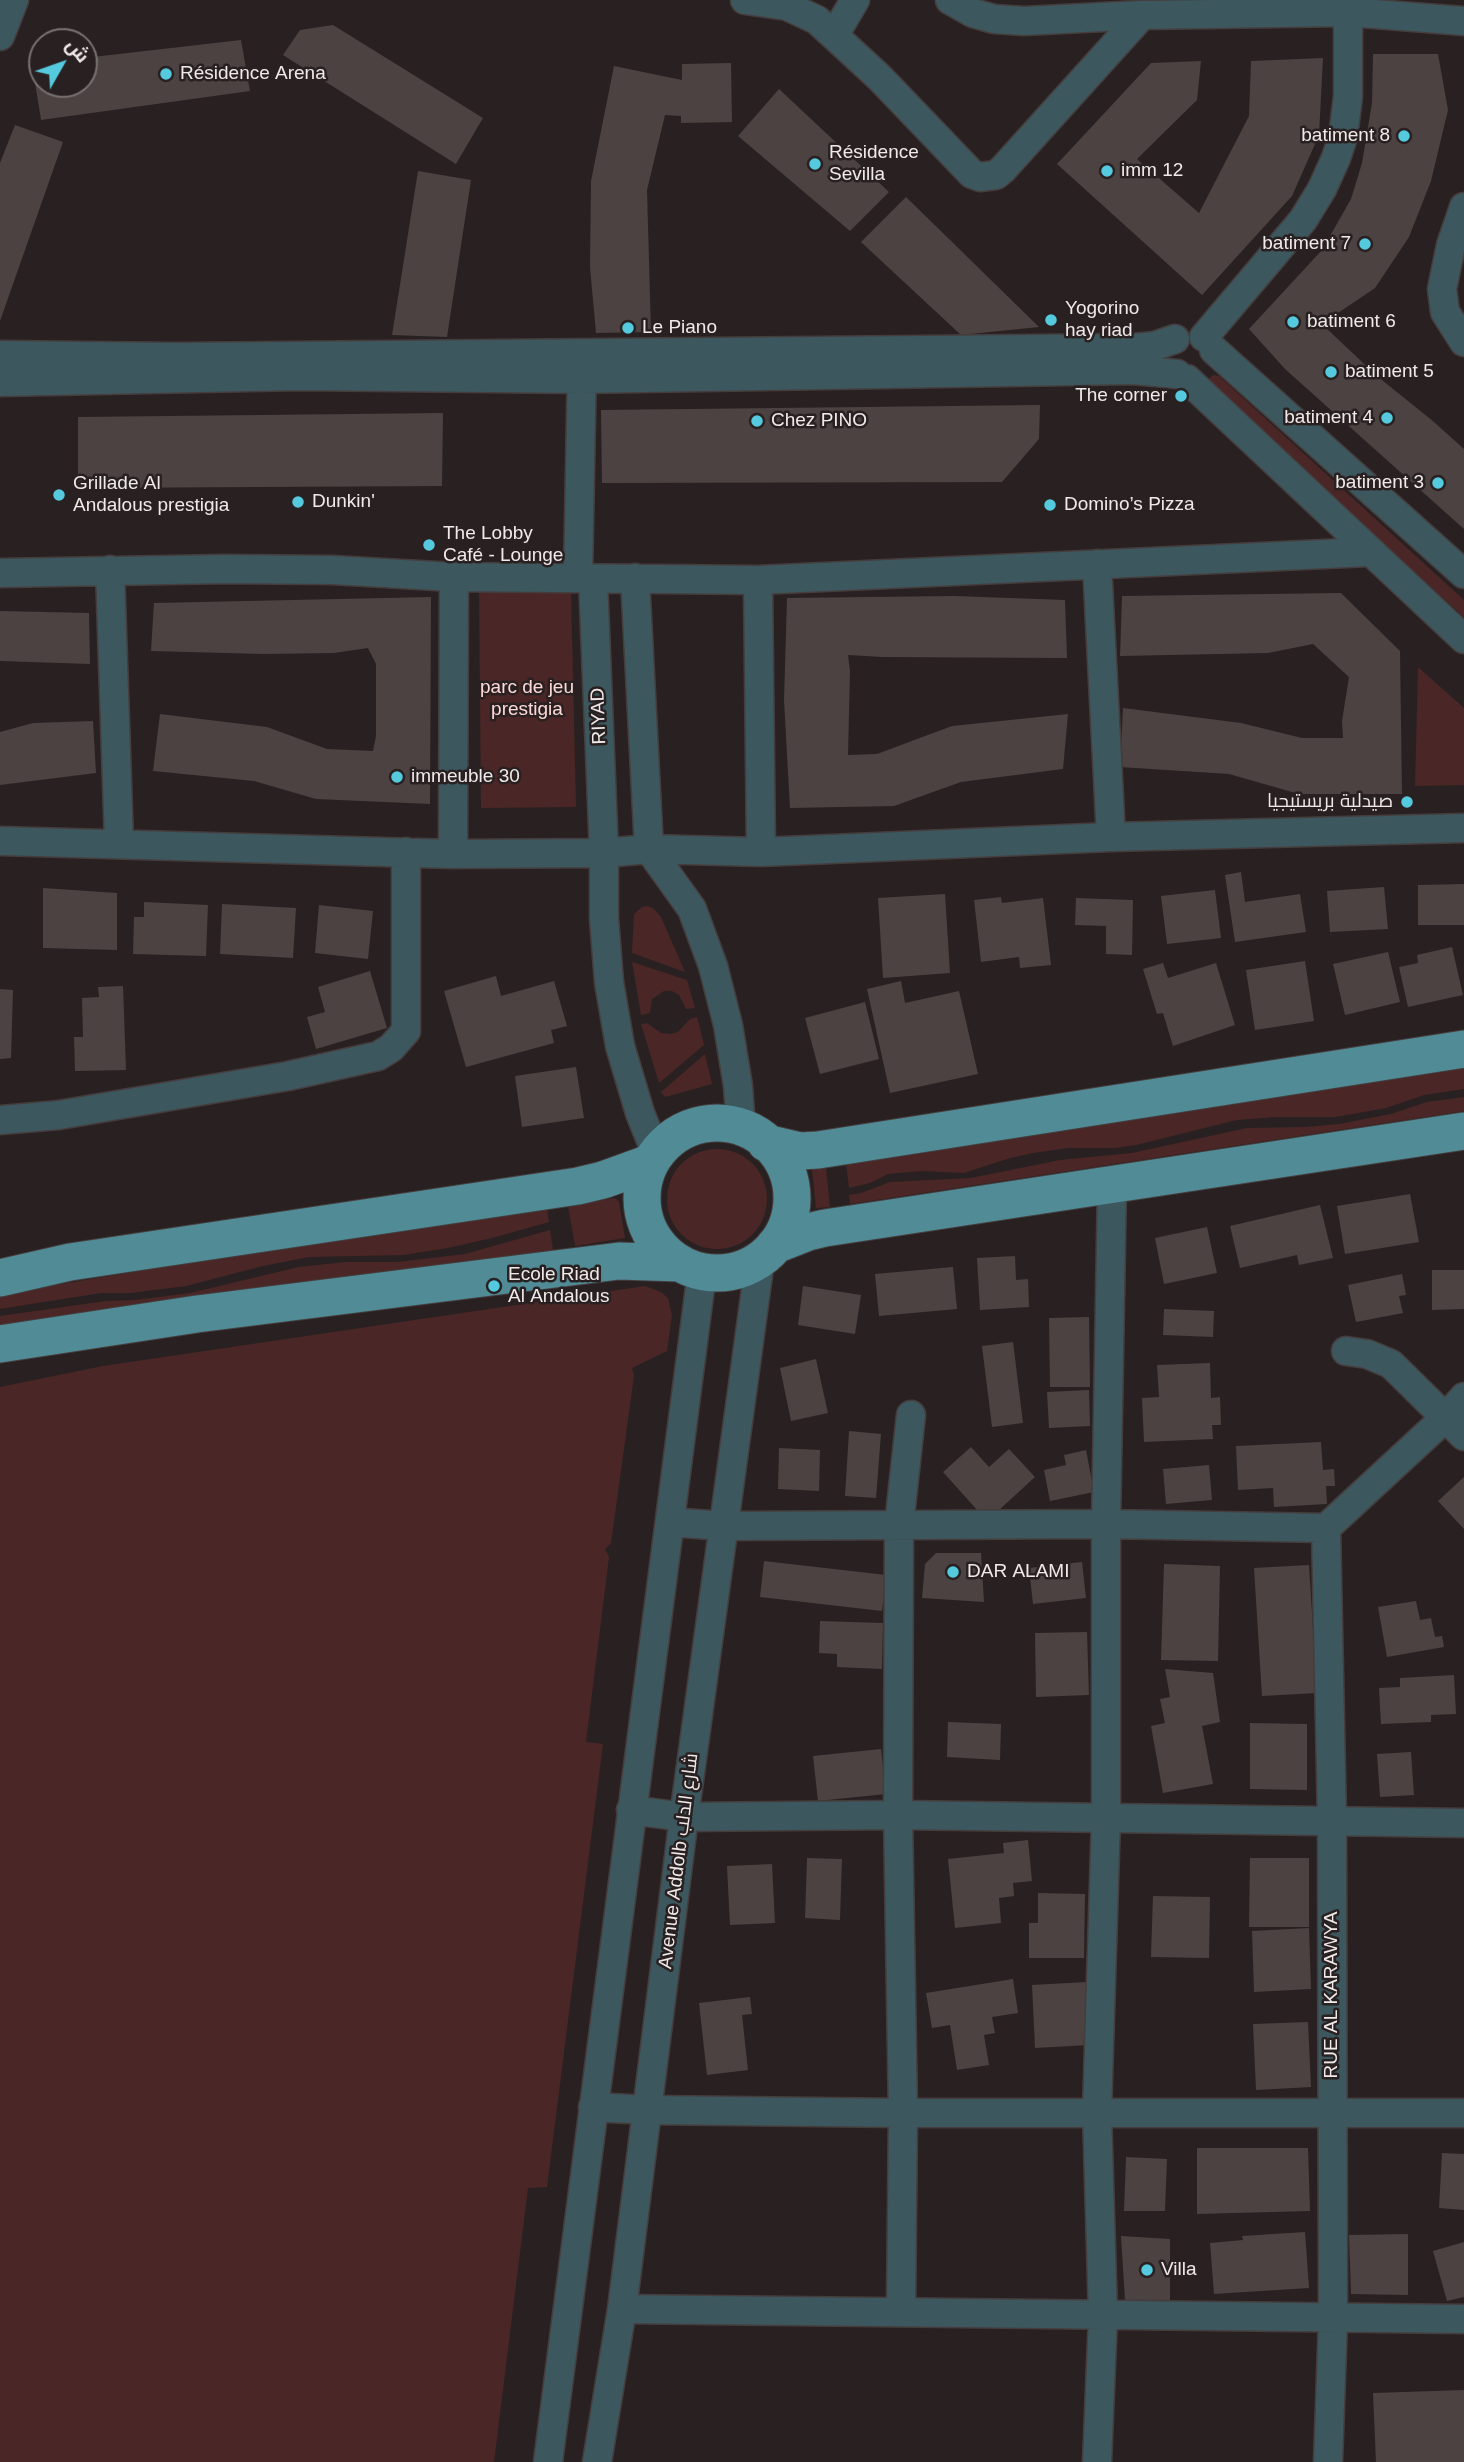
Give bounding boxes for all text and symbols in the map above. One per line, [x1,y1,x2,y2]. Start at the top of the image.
north arrow [28,28,98,98]
text: ش [62,34,94,67]
place label: Résidence Arena [180,63,326,85]
marker: Résidence Arena [158,66,174,82]
place label: batiment 8 [1301,125,1390,147]
marker: batiment 8 [1396,128,1412,144]
place label: Résidence Sevilla [829,142,919,186]
marker: Résidence Sevilla [807,156,823,172]
place label: imm 12 [1121,160,1183,182]
marker: imm 12 [1099,163,1115,179]
place label: batiment 7 [1262,233,1351,255]
marker: batiment 7 [1357,236,1373,252]
place label: Yogorino hay riad [1065,298,1139,342]
place label: batiment 6 [1307,311,1396,333]
marker: Yogorino hay riad [1043,312,1059,328]
marker: batiment 6 [1285,314,1301,330]
place label: Le Piano [642,317,717,339]
marker: Le Piano [620,320,636,336]
place label: batiment 5 [1345,361,1434,383]
marker: batiment 5 [1323,364,1339,380]
place label: The corner [1075,385,1167,407]
marker: The corner [1173,388,1189,404]
place label: batiment 4 [1284,407,1373,429]
place label: Chez PINO [771,410,867,432]
marker: batiment 4 [1379,410,1395,426]
marker: Chez PINO [749,413,765,429]
place label: batiment 3 [1335,472,1424,494]
place label: Grillade Al Andalous prestigia [73,473,229,517]
marker: batiment 3 [1430,475,1446,491]
marker: Grillade Al Andalous prestigia [51,487,67,503]
place label: Dunkin' [312,491,375,513]
marker: Dunkin' [290,494,306,510]
place label: Domino’s Pizza [1064,494,1195,516]
marker: Domino’s Pizza [1042,497,1058,513]
place label: The Lobby Café - Lounge [443,523,563,567]
marker: The Lobby Café - Lounge [421,537,437,553]
park label: parc de jeu prestigia [480,677,574,721]
street label: RIYAD [587,687,611,745]
place label: immeuble 30 [411,766,520,788]
marker: immeuble 30 [389,769,405,785]
place label: صيدلية بريستيجيا [1267,791,1393,813]
marker: صيدلية بريستيجيا [1399,794,1415,810]
place label: Ecole Riad Al Andalous [508,1264,609,1308]
marker: Ecole Riad Al Andalous [486,1278,502,1294]
place label: DAR ALAMI [967,1561,1069,1583]
marker: DAR ALAMI [945,1564,961,1580]
street label: Avenue Addolb شارع الدلب [654,1752,704,1970]
street label: RUE AL KARAWYA [1321,1912,1343,2078]
place label: Villa [1161,2259,1197,2281]
marker: Villa [1139,2262,1155,2278]

